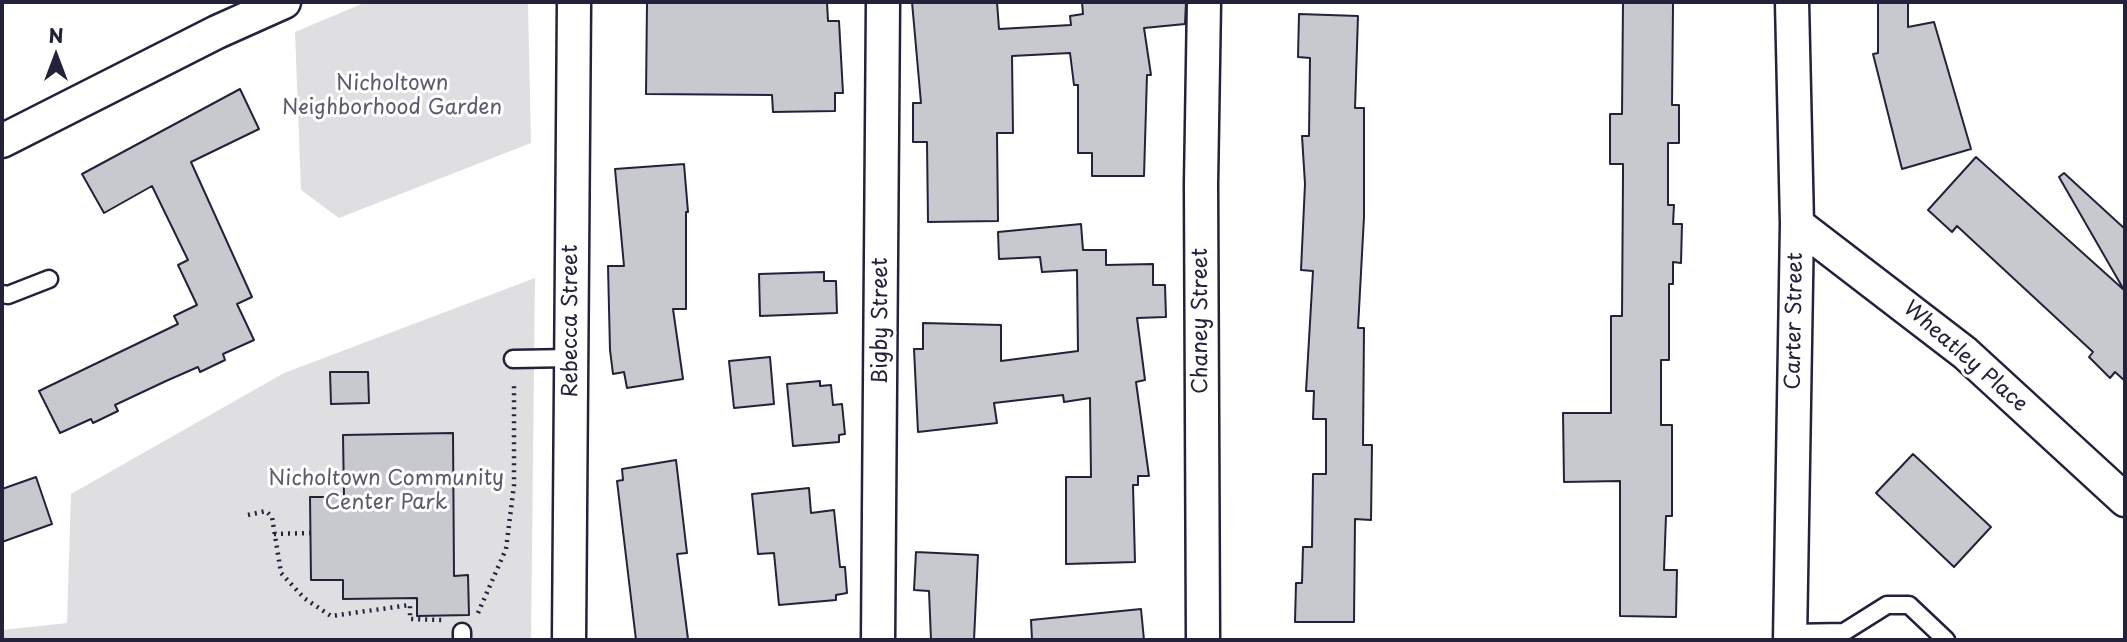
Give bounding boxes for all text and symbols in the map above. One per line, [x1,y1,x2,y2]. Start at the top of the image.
north arrow [21,21,91,91]
text: N [48,21,64,49]
park label: Nicholtown Neighborhood Garden [282,71,502,121]
street label: Rebecca Street [558,245,584,397]
street label: Chaney Street [1188,248,1214,394]
street label: Carter Street [1781,252,1809,390]
street label: Bigby Street [868,257,894,385]
street label: Wheatley Place [1898,296,2032,418]
park label: Nicholtown Community Center Park [268,466,504,516]

